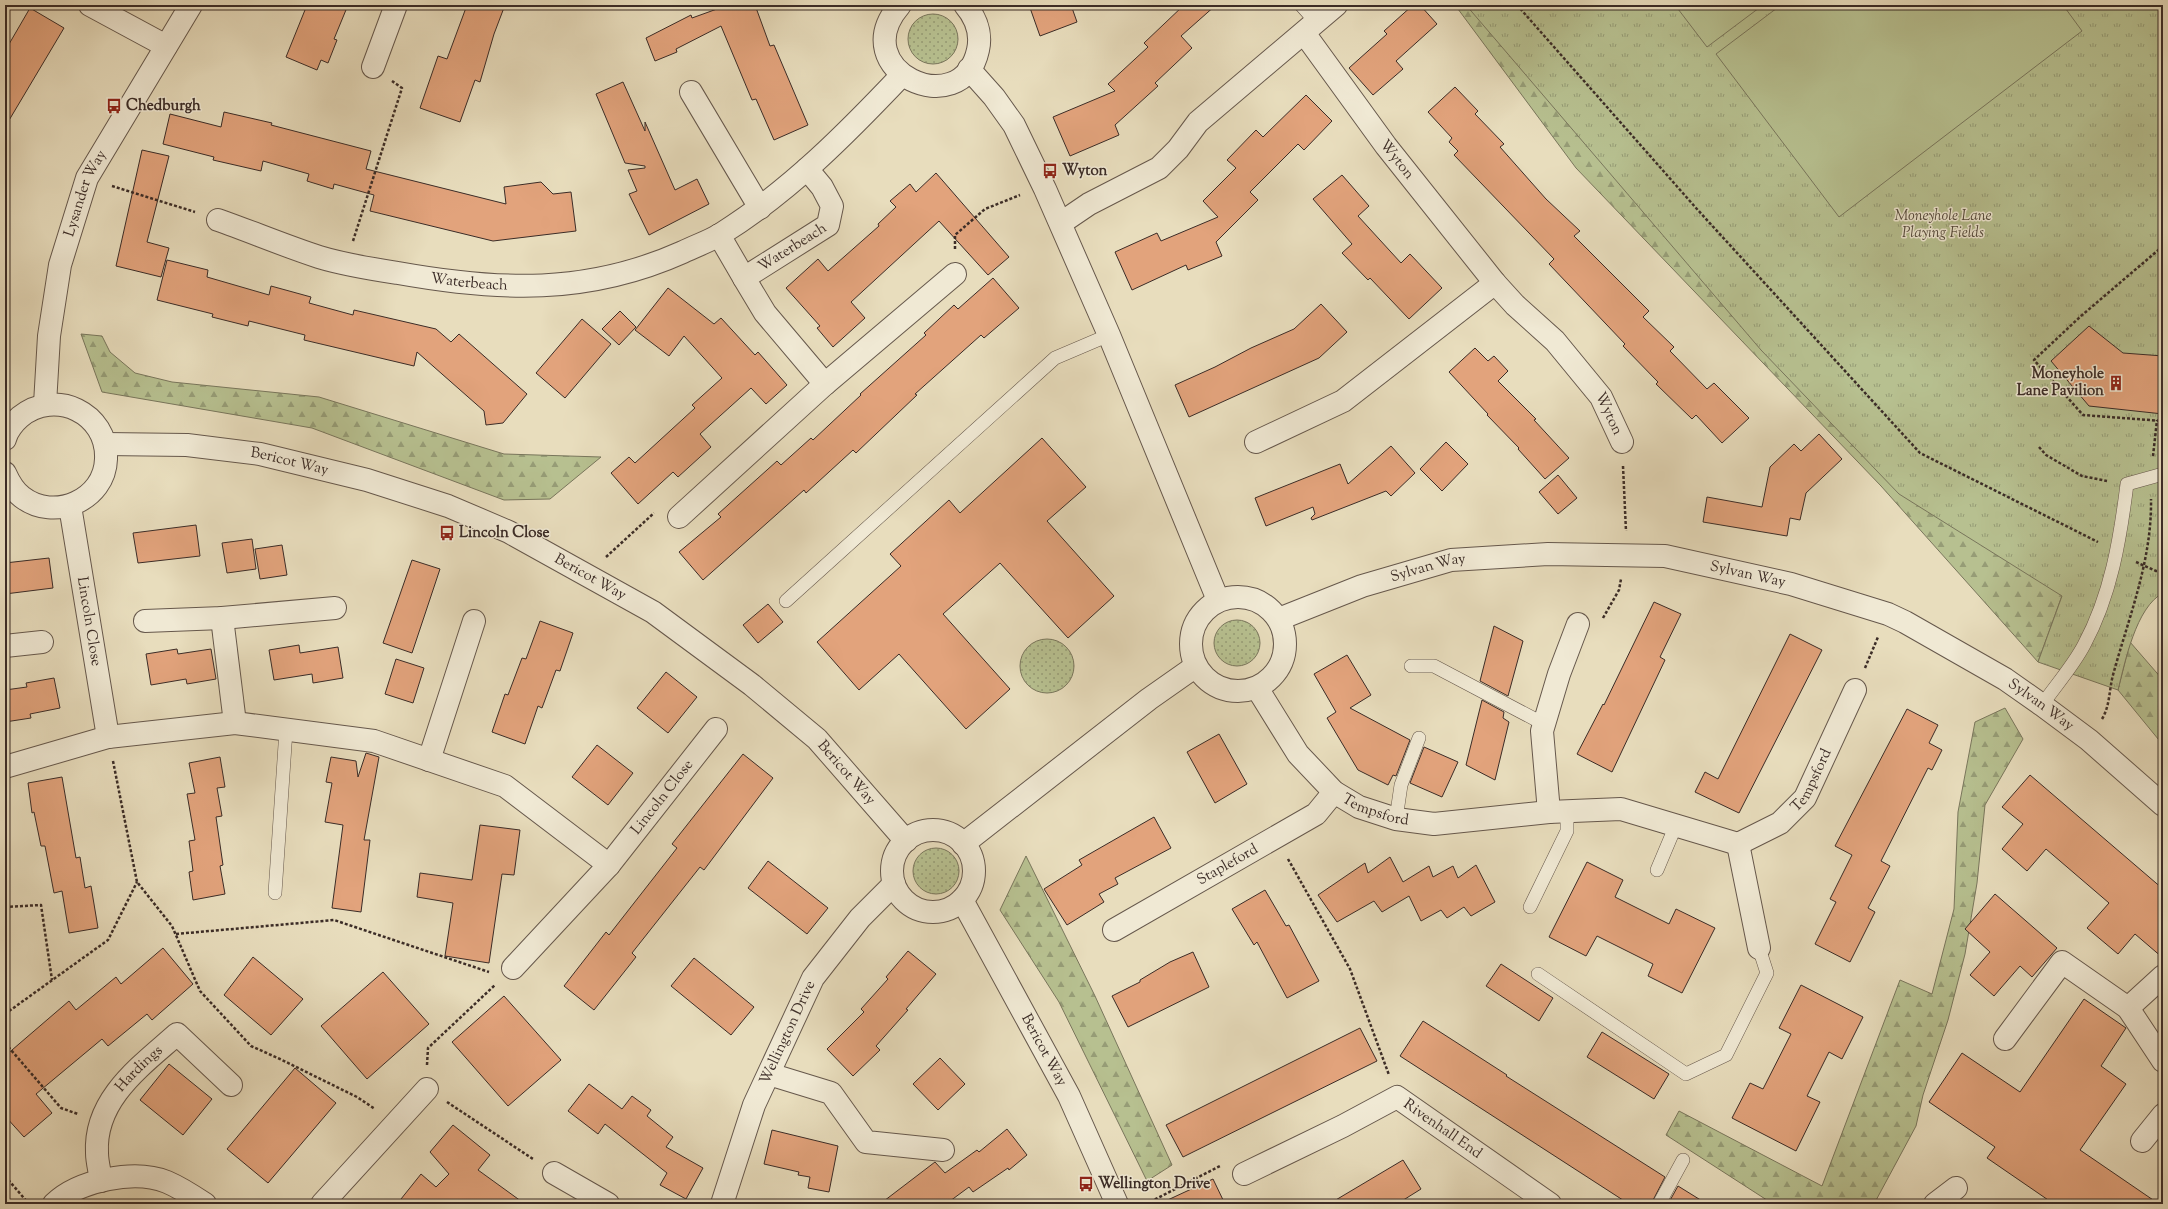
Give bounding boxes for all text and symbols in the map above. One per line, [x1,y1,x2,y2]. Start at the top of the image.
place label: Chedburgh [126,96,201,117]
bus stop icon: Chedburgh [105,97,123,115]
street label: Wyton [1374,135,1419,184]
street label: Lysander Way [59,146,112,239]
place label: Wyton [1062,161,1108,182]
bus stop icon: Wyton [1041,162,1059,180]
park label: Moneyhole Lane Playing Fields [1894,206,1992,244]
street label: Waterbeach [754,218,831,277]
street label: Waterbeach [429,268,508,296]
place label: Moneyhole Lane Pavilion [2017,364,2104,402]
building icon: Moneyhole Lane Pavilion [2107,374,2125,392]
street label: Wyton [1590,389,1628,439]
street label: Bericot Way [249,442,331,481]
place label: Lincoln Close [459,523,549,544]
bus stop icon: Lincoln Close [438,524,456,542]
street label: Bericot Way [550,549,631,606]
street label: Sylvan Way [1388,549,1467,588]
street label: Sylvan Way [1708,556,1788,593]
street label: Lincoln Close [71,575,107,668]
street label: Sylvan Way [2004,674,2079,736]
street label: Bericot Way [812,736,881,810]
street label: Tempsford [1786,745,1837,817]
street label: Lincoln Close [626,755,699,839]
street label: Tempsford [1338,789,1411,831]
street label: Stapleford [1193,839,1263,891]
street label: Wellington Drive [754,977,821,1088]
street label: Bericot Way [1016,1010,1072,1090]
street label: Hardings [111,1040,167,1097]
street label: Rivenhall End [1399,1094,1487,1164]
place label: Wellington Drive [1098,1174,1210,1195]
bus stop icon: Wellington Drive [1077,1175,1095,1193]

